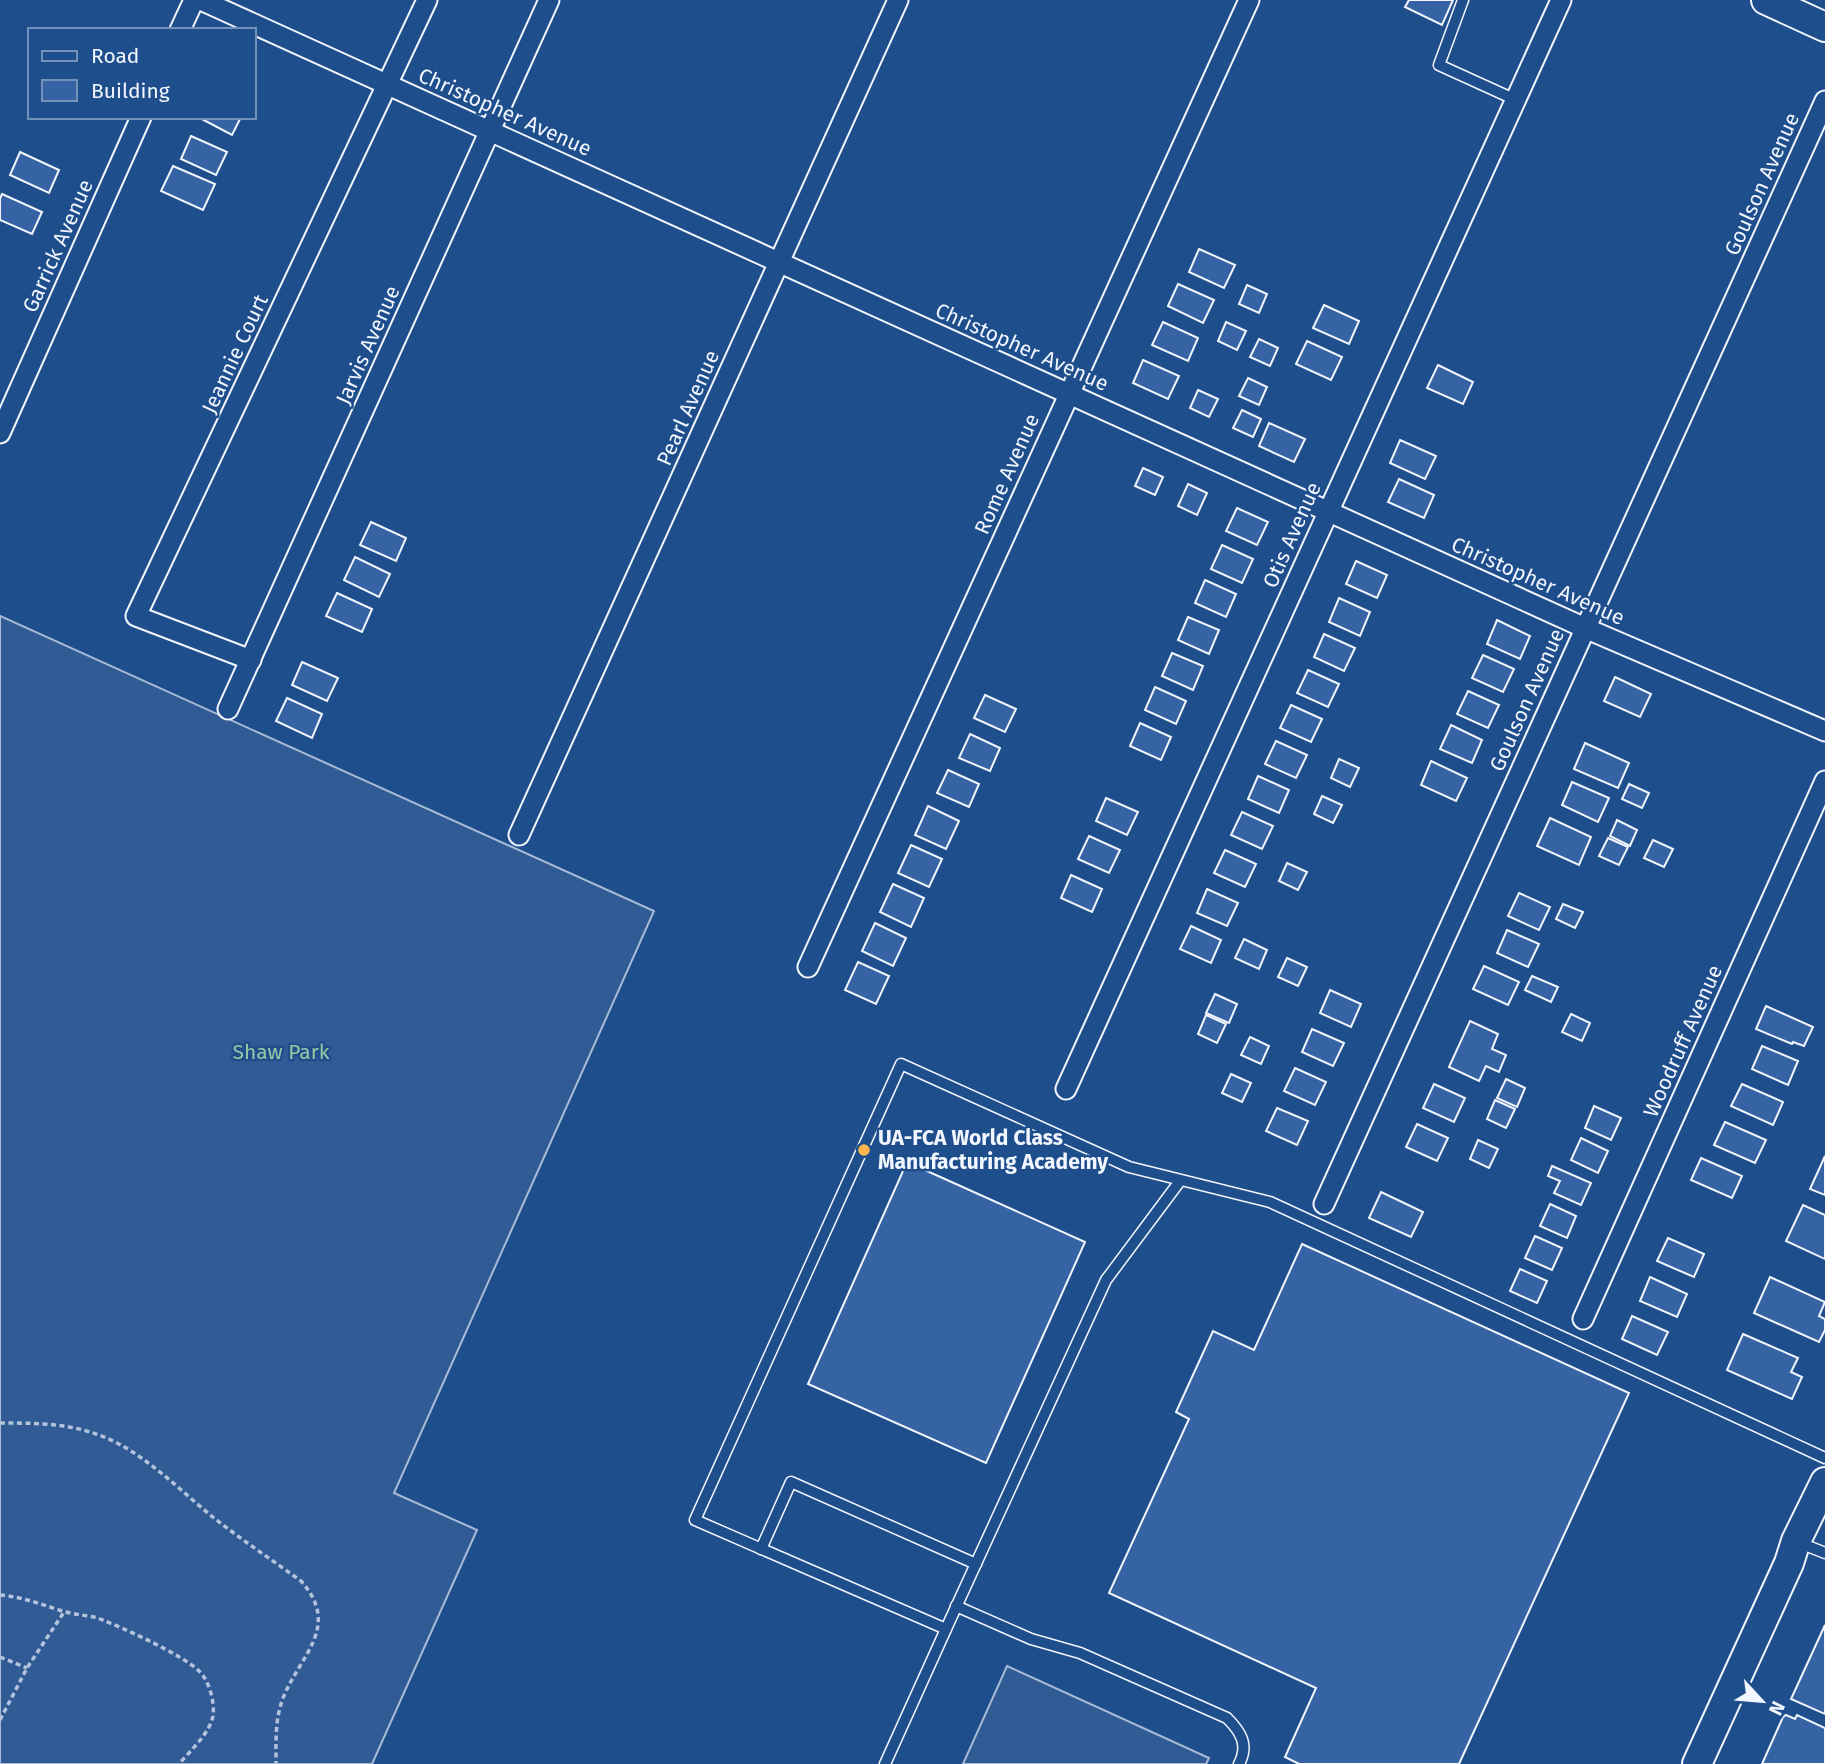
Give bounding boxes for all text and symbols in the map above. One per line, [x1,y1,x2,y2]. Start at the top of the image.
legend [28,28,256,119]
text: Road [91,43,139,69]
street label: Christopher Avenue [414,62,596,162]
text: Building [91,78,170,104]
street label: Goulson Avenue [1719,109,1805,259]
street label: Garrick Avenue [17,175,99,317]
street label: Jarvis Avenue [330,282,406,408]
street label: Jeannie Court [196,290,274,418]
street label: Christopher Avenue [931,297,1113,397]
street label: Pearl Avenue [651,346,725,470]
street label: Rome Avenue [969,410,1045,538]
street label: Otis Avenue [1257,478,1327,592]
street label: Christopher Avenue [1447,531,1629,631]
street label: Goulson Avenue [1484,625,1570,775]
street label: Woodruff Avenue [1638,961,1728,1121]
park label: Shaw Park [232,1039,330,1065]
place label: UA-FCA World Class Manufacturing Academy [878,1125,1108,1175]
marker: UA-FCA World Class Manufacturing Academy [856,1142,872,1158]
north arrow [1727,1666,1797,1736]
text: N [1764,1698,1790,1719]

